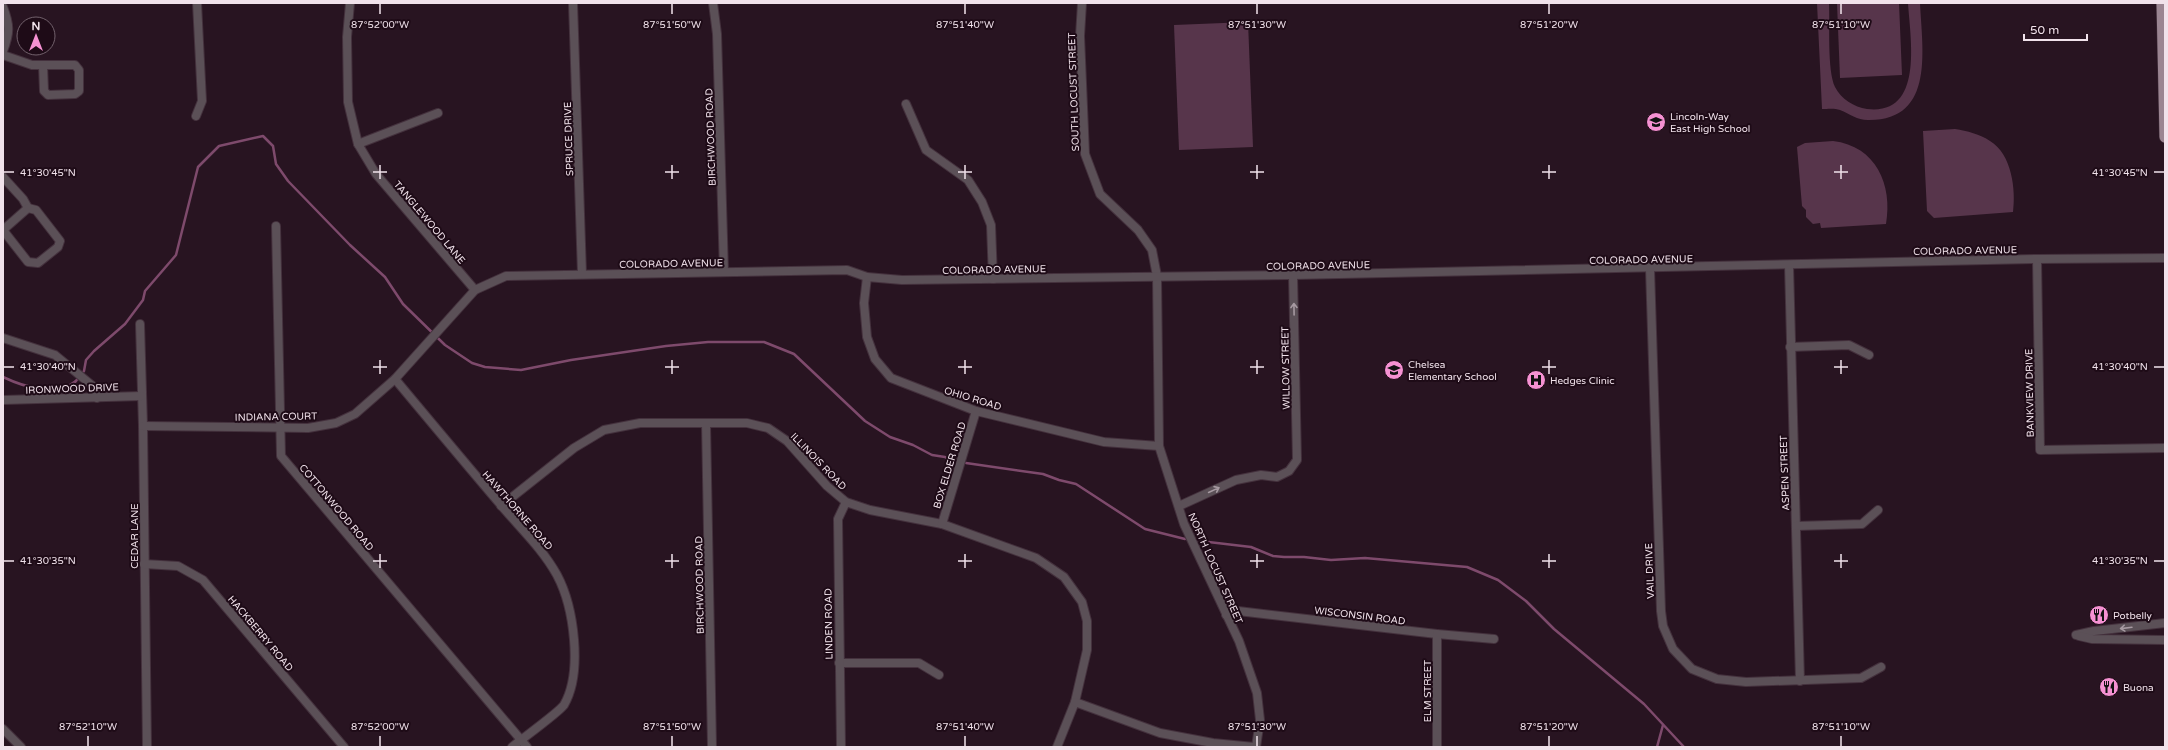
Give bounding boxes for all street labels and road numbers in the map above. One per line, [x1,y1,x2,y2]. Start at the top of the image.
street label: SOUTH LOCUST STREET [1066,32,1082,152]
street label: BIRCHWOOD ROAD [703,88,719,186]
street label: SPRUCE DRIVE [562,102,576,176]
street label: TANGLEWOOD LANE [391,179,467,267]
street label: COLORADO AVENUE [1913,244,2017,258]
street label: COLORADO AVENUE [1589,253,1693,267]
street label: COLORADO AVENUE [619,257,723,271]
street label: COLORADO AVENUE [1266,259,1370,273]
street label: COLORADO AVENUE [942,263,1046,277]
street label: WILLOW STREET [1279,326,1293,410]
street label: BANKVIEW DRIVE [2023,348,2037,437]
street label: IRONWOOD DRIVE [25,381,119,397]
street label: OHIO ROAD [943,385,1003,413]
street label: INDIANA COURT [235,410,317,424]
street label: BOX ELDER ROAD [931,421,969,510]
street label: ILLINOIS ROAD [788,431,849,493]
street label: ASPEN STREET [1778,435,1792,511]
street label: COTTONWOOD ROAD [297,462,376,553]
street label: HAWTHORNE ROAD [480,469,555,553]
street label: CEDAR LANE [129,503,141,569]
street label: NORTH LOCUST STREET [1185,511,1245,626]
street label: BIRCHWOOD ROAD [693,536,707,634]
street label: VAIL DRIVE [1643,543,1657,599]
street label: LINDEN ROAD [822,588,836,660]
street label: HACKBERRY ROAD [225,593,295,674]
street label: WISCONSIN ROAD [1314,604,1406,628]
street label: ELM STREET [1422,660,1434,722]

